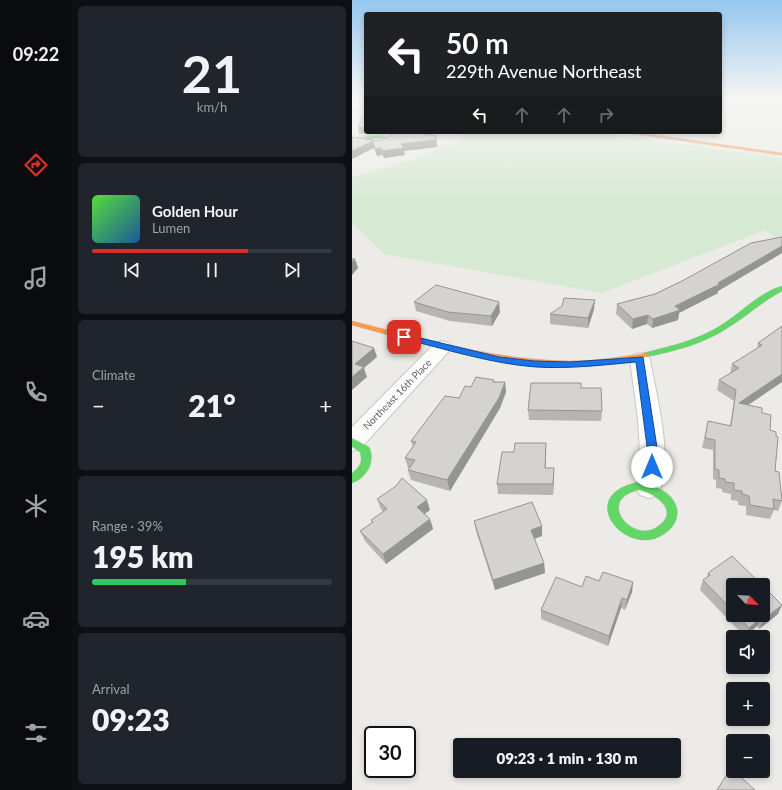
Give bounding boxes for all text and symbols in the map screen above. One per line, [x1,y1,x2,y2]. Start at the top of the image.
text: 50 m [446,26,509,60]
icon: left [380,28,432,80]
text: 21 [182,42,242,104]
text: 09:22 [13,43,59,65]
text: 229th Avenue Northeast [446,60,641,82]
text: km/h [197,99,227,115]
icon: left [469,104,491,126]
icon: ahead [511,104,533,126]
icon: ahead [553,104,575,126]
icon: right [595,104,617,126]
icon: directions [22,151,50,179]
text: Golden Hour [152,202,238,220]
text: Lumen [152,220,190,236]
icon: previous [121,259,143,281]
icon: pause [201,259,223,281]
icon: next [281,259,303,281]
icon: music [22,264,50,292]
pin [387,320,421,354]
icon: arrive [393,326,415,348]
street label: Northeast 16th Place [360,356,434,432]
text: Climate [92,367,135,383]
icon: phone [22,378,50,406]
text: 21° [188,387,236,423]
text: − [92,392,105,419]
text: + [319,392,332,419]
position arrow [631,446,673,488]
icon: climate [22,492,50,520]
text: Range · 39% [92,518,163,534]
text: 195 km [92,538,193,574]
north arrow [726,578,770,622]
map controls [726,578,770,778]
icon: car [22,605,50,633]
button: sound [726,630,770,674]
text: Arrival [92,681,129,697]
button: + [726,682,770,726]
text: 09:23 [92,701,170,737]
icon: filters [22,719,50,747]
speed limit sign: 30 [364,726,416,778]
button: − [726,734,770,778]
text: 09:23 · 1 min · 130 m [496,749,638,767]

